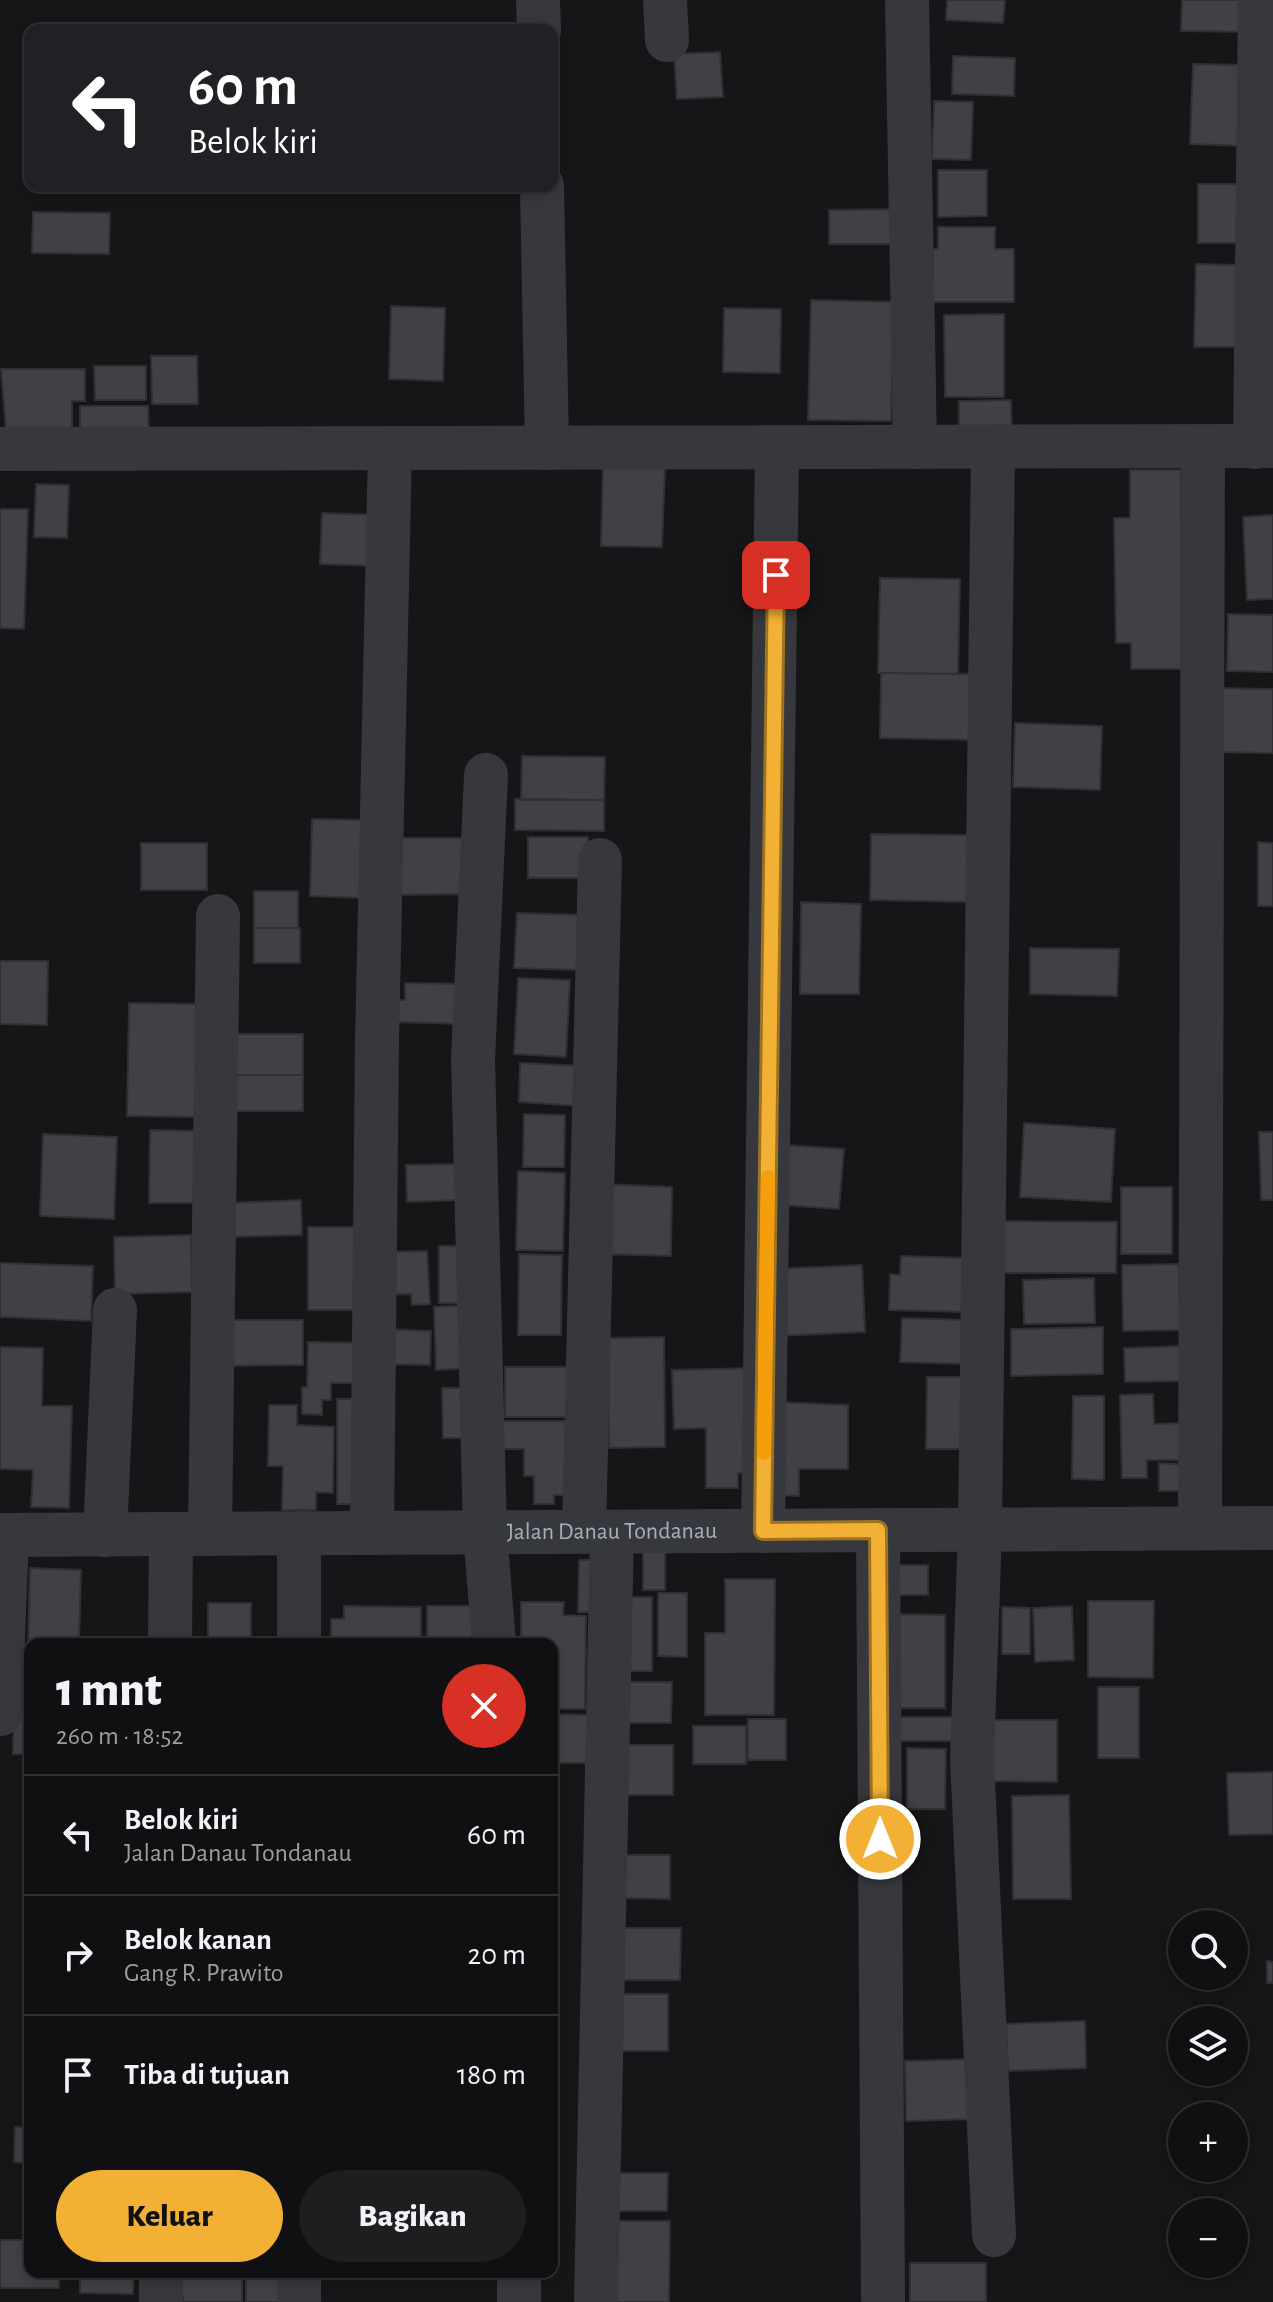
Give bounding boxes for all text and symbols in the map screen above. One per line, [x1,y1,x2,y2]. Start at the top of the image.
icon: left [56,56,160,160]
text: 60 m [188,59,298,115]
text: Belok kiri [188,124,318,160]
pin [742,541,810,609]
icon: arrive [754,553,798,597]
street label: Jalan Danau Tondanau [507,1519,717,1544]
button: close [442,1664,526,1748]
text: 1 mnt [56,1667,162,1715]
text: 260 m · 18:52 [56,1723,183,1749]
position arrow [838,1797,922,1881]
text: Belok kiri [124,1805,238,1835]
icon: left [56,1813,100,1857]
text: 60 m [467,1820,526,1850]
text: Jalan Danau Tondanau [124,1840,352,1866]
map controls [1168,1910,1248,2278]
button: search [1168,1910,1248,1990]
text: Belok kanan [124,1925,272,1955]
icon: right [56,1933,100,1977]
text: 20 m [468,1940,526,1970]
text: Gang R. Prawito [124,1960,284,1986]
button: layers [1168,2006,1248,2086]
icon: arrive [56,2053,100,2097]
text: Tiba di tujuan [124,2060,290,2090]
text: 180 m [457,2060,526,2090]
button: + [1168,2102,1248,2182]
button: Keluar [56,2170,283,2262]
button: Bagikan [299,2170,526,2262]
button: − [1168,2198,1248,2278]

